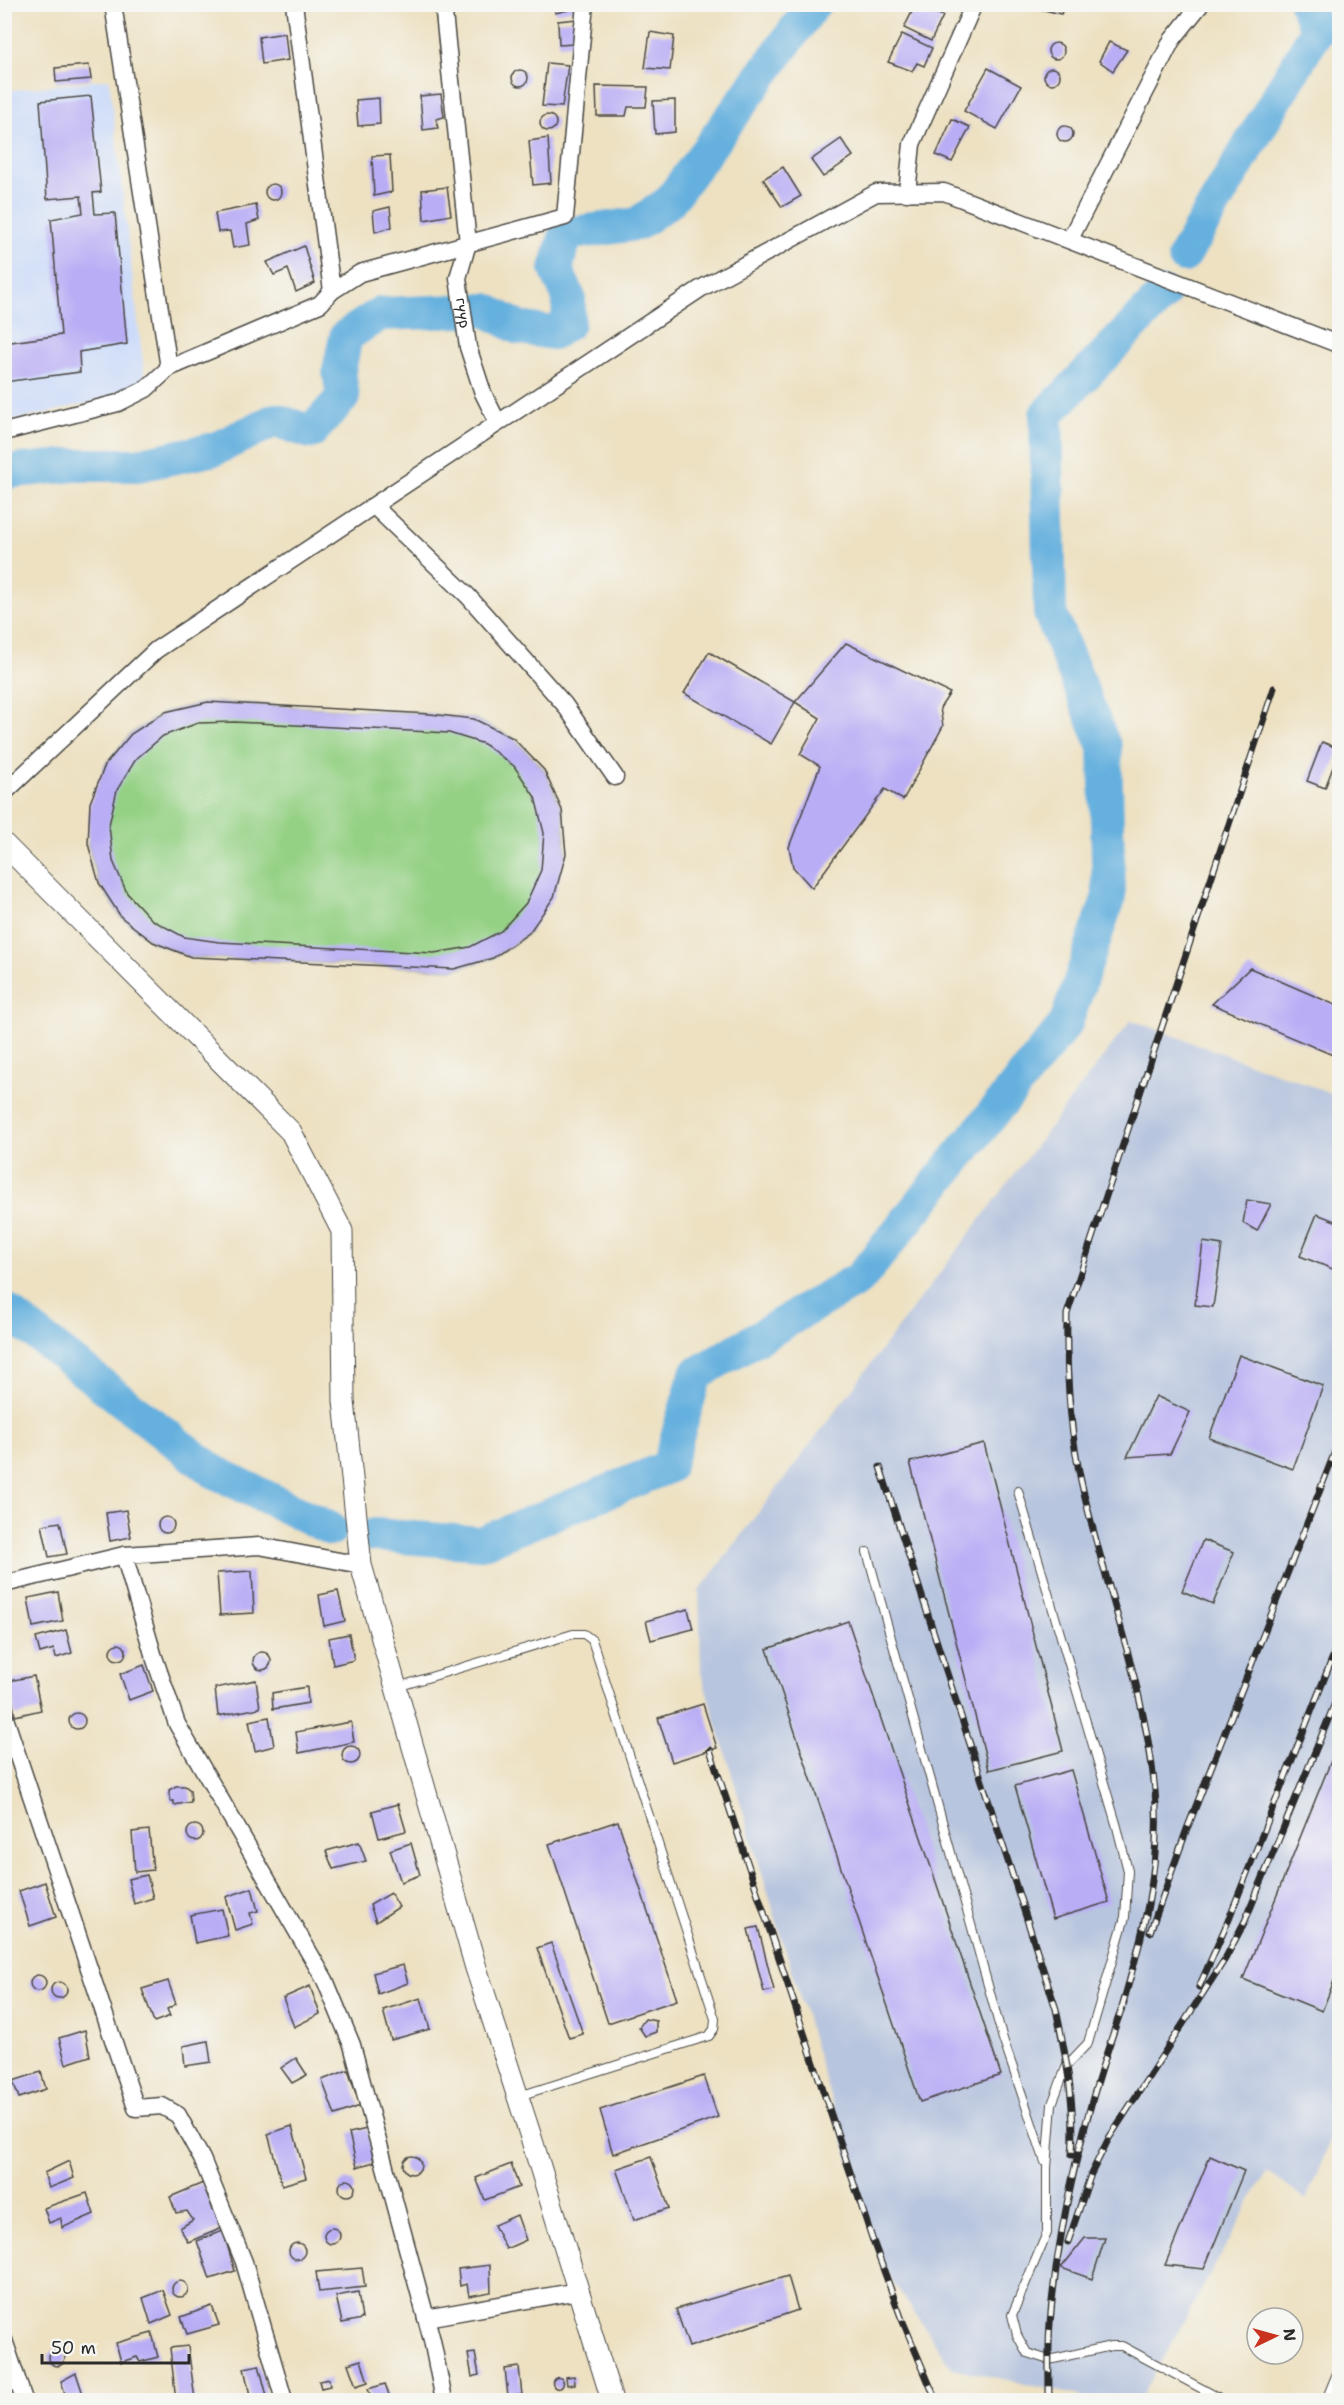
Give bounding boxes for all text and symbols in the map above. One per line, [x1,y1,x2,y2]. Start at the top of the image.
street label: гүүр [451,296,475,330]
north arrow [1245,2306,1305,2366]
scale bar [42,2327,189,2365]
text: N [1278,2328,1300,2342]
text: 50 m [51,2336,96,2360]

